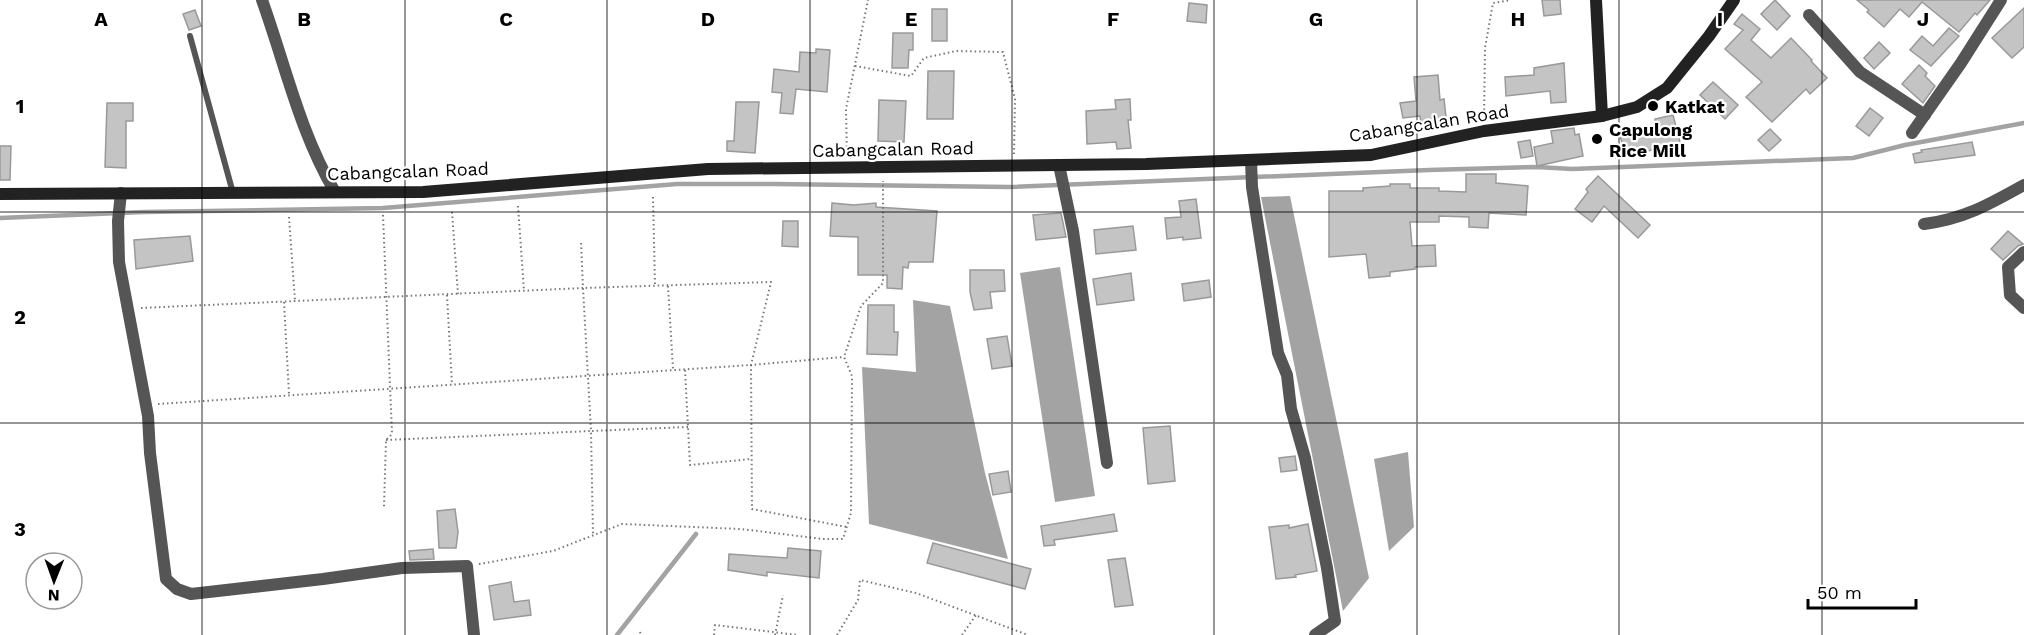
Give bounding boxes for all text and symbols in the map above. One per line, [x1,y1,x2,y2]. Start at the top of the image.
text: A [94,7,108,31]
text: B [297,7,311,31]
text: C [499,7,513,31]
text: D [701,7,715,31]
text: E [905,7,917,31]
text: F [1107,7,1119,31]
text: G [1309,7,1323,31]
text: H [1511,7,1525,31]
text: I [1717,7,1723,31]
text: J [1917,7,1929,31]
text: 1 [16,94,24,118]
place label: Katkat [1665,96,1725,117]
marker: Katkat [1646,99,1660,113]
street label: Cabangcalan Road [1347,100,1511,146]
place label: Capulong Rice Mill [1609,119,1693,161]
marker: Capulong Rice Mill [1590,132,1604,146]
street label: Cabangcalan Road [812,137,974,161]
street label: Cabangcalan Road [327,158,489,184]
text: 2 [14,305,26,329]
text: 3 [14,517,26,541]
north arrow [24,551,84,611]
scale bar [1808,572,1916,610]
text: 50 m [1817,582,1862,603]
text: N [48,586,60,605]

